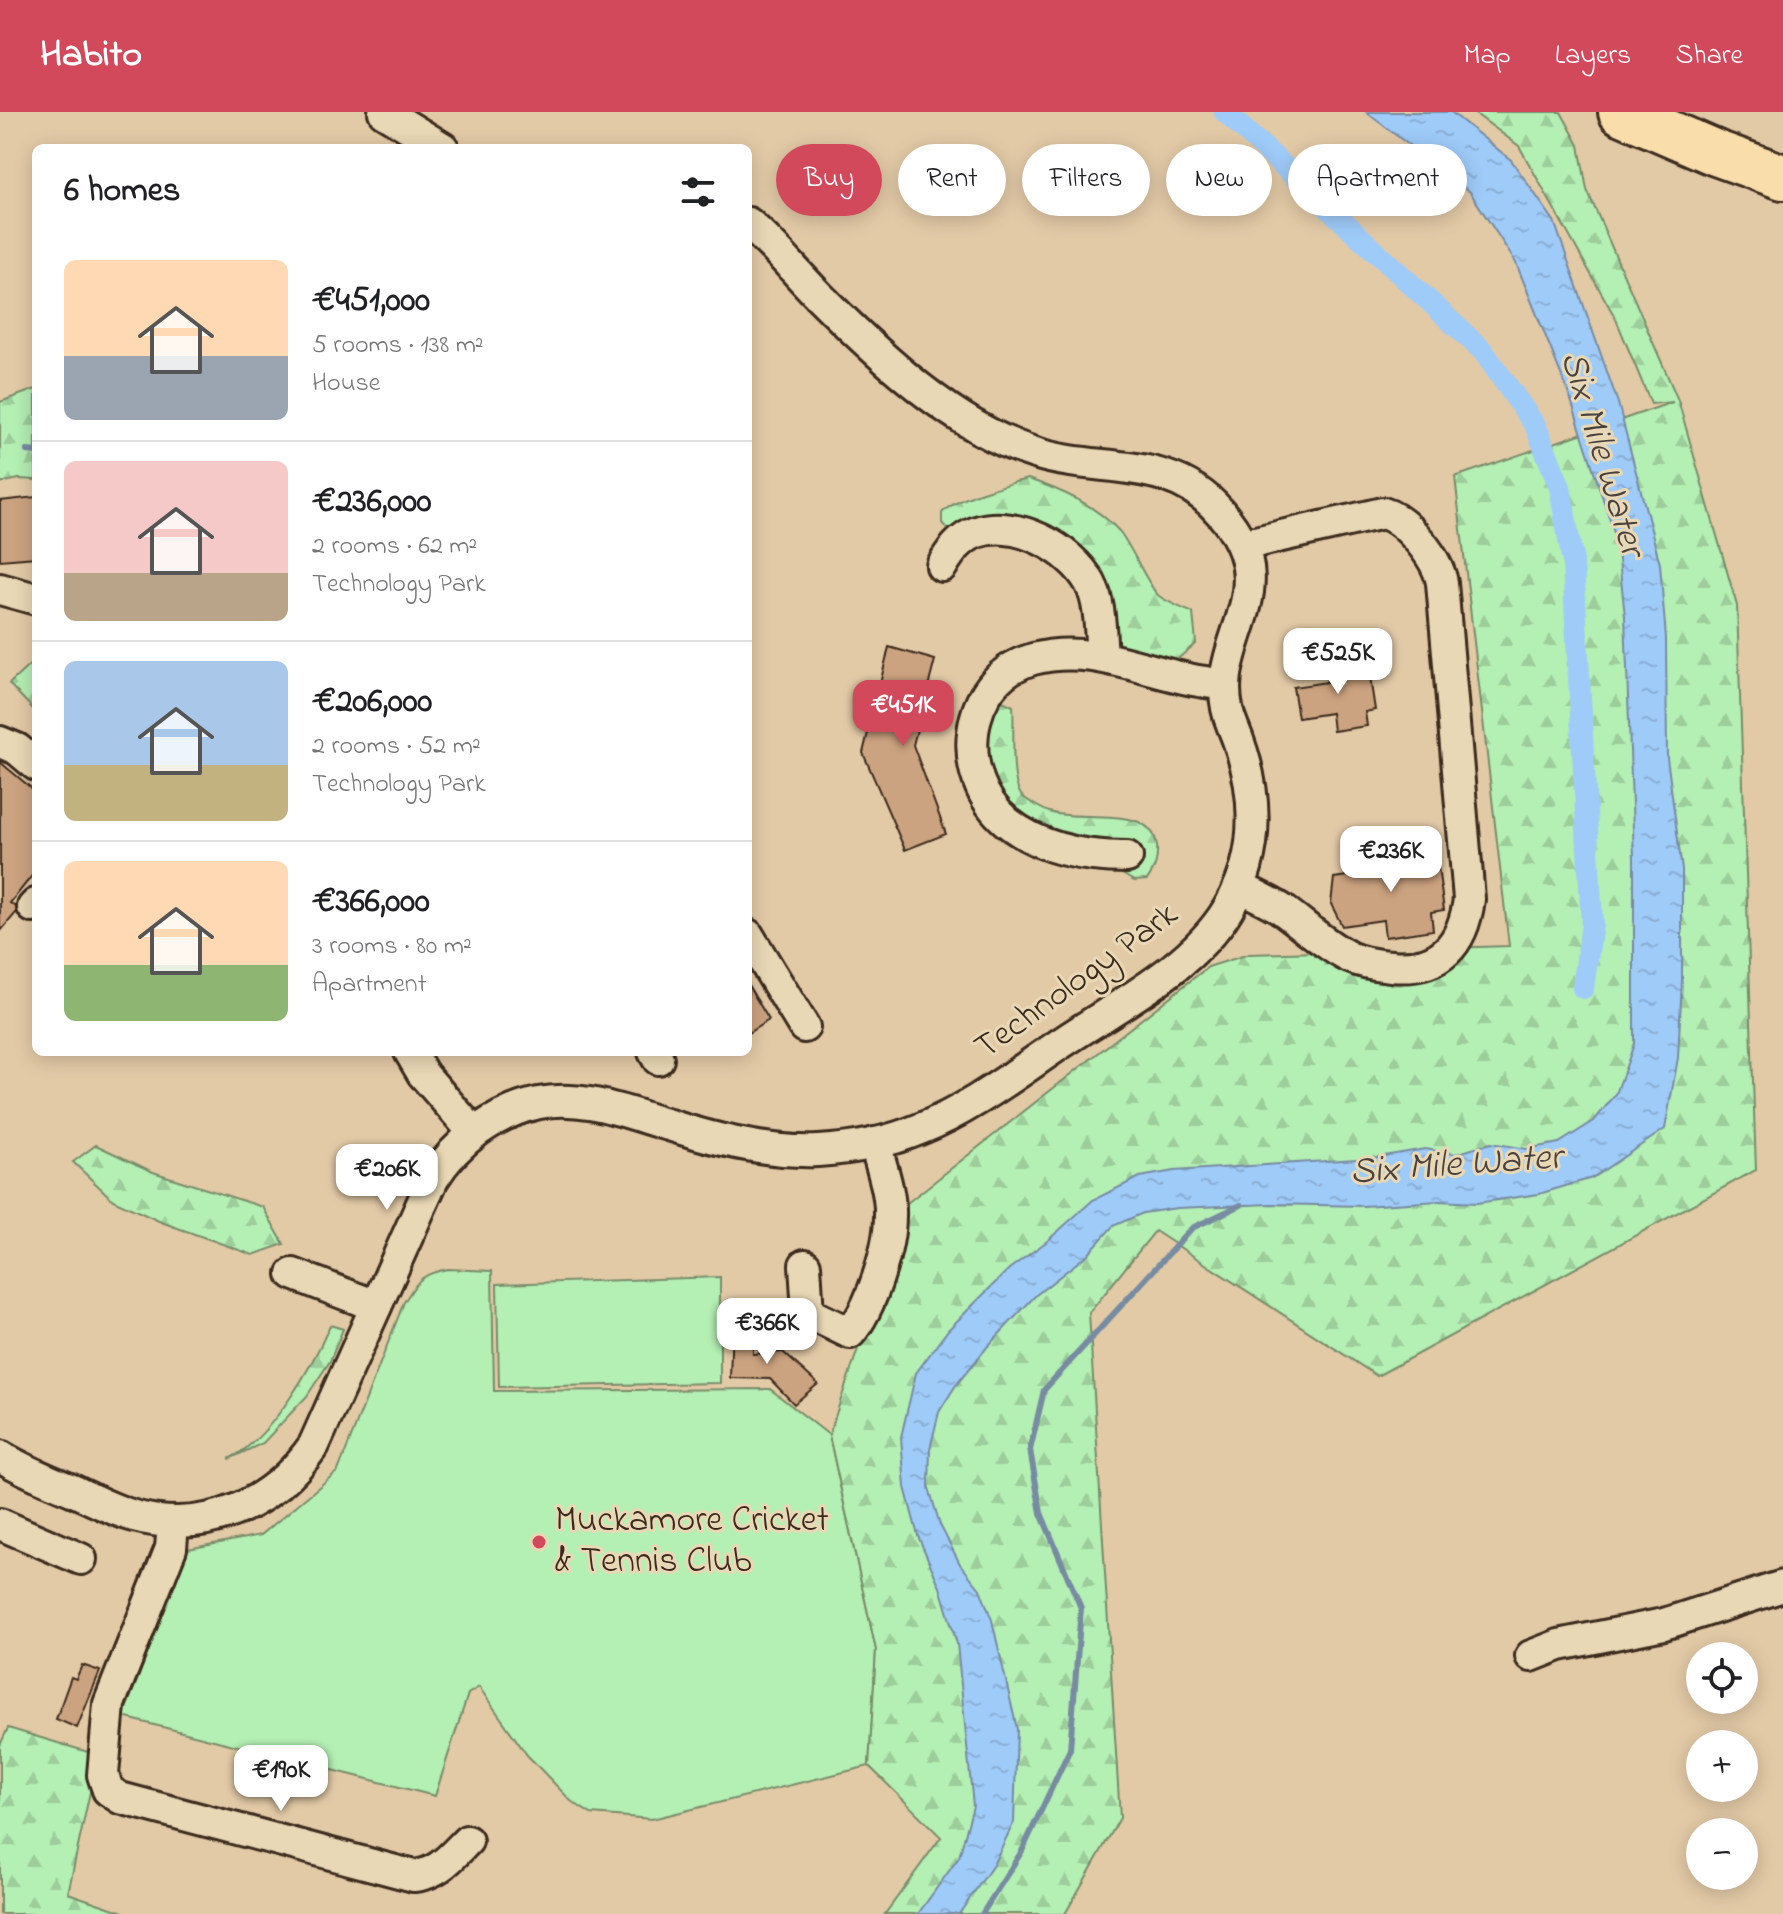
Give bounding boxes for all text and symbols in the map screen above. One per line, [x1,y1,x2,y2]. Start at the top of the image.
text: Habito [40,28,142,84]
text: Map [1463,36,1511,77]
text: Layers [1555,36,1631,77]
text: Share [1675,36,1743,77]
chip: Buy [776,144,882,216]
chip: Rent [898,144,1006,216]
chip: Filters [1022,144,1150,216]
chip: New [1166,144,1272,216]
chip: Apartment [1288,144,1467,216]
text: 6 homes [64,167,180,217]
icon: filters [676,170,720,214]
text: €451,000 [312,277,430,327]
icon: home [128,292,224,388]
text: 5 rooms · 138 m² [312,327,484,365]
water label: Six Mile Water [1543,344,1660,568]
text: House [312,365,380,403]
text: €236,000 [312,478,432,528]
icon: home [128,493,224,589]
text: 2 rooms · 62 m² [312,528,477,566]
text: Technology Park [312,566,486,604]
pin: €525K [1282,628,1394,696]
text: €525K [1301,635,1375,673]
text: €206,000 [312,678,432,728]
pin: €451K [847,680,959,748]
text: €451K [871,687,935,725]
icon: home [128,693,224,789]
text: 2 rooms · 52 m² [312,728,481,766]
text: Technology Park [312,766,486,804]
pin: €236K [1335,826,1447,894]
text: €236K [1358,833,1424,871]
text: €366,000 [312,878,430,928]
street label: Technology Park [964,890,1190,1074]
icon: home [128,893,224,989]
text: 3 rooms · 80 m² [312,928,472,966]
text: Apartment [312,966,426,1004]
water label: Six Mile Water [1348,1130,1568,1201]
pin: €206K [331,1144,443,1212]
text: €206K [354,1151,420,1189]
pin: €366K [711,1298,823,1366]
text: €366K [735,1305,799,1343]
place label: Muckamore Cricket & Tennis Club [555,1495,829,1589]
marker: Muckamore Cricket & Tennis Club [530,1533,548,1551]
map controls [1686,1642,1758,1890]
button: locate [1686,1642,1758,1714]
button: + [1686,1730,1758,1802]
pin: €190K [225,1745,337,1813]
text: €190K [252,1752,310,1790]
button: − [1686,1818,1758,1890]

